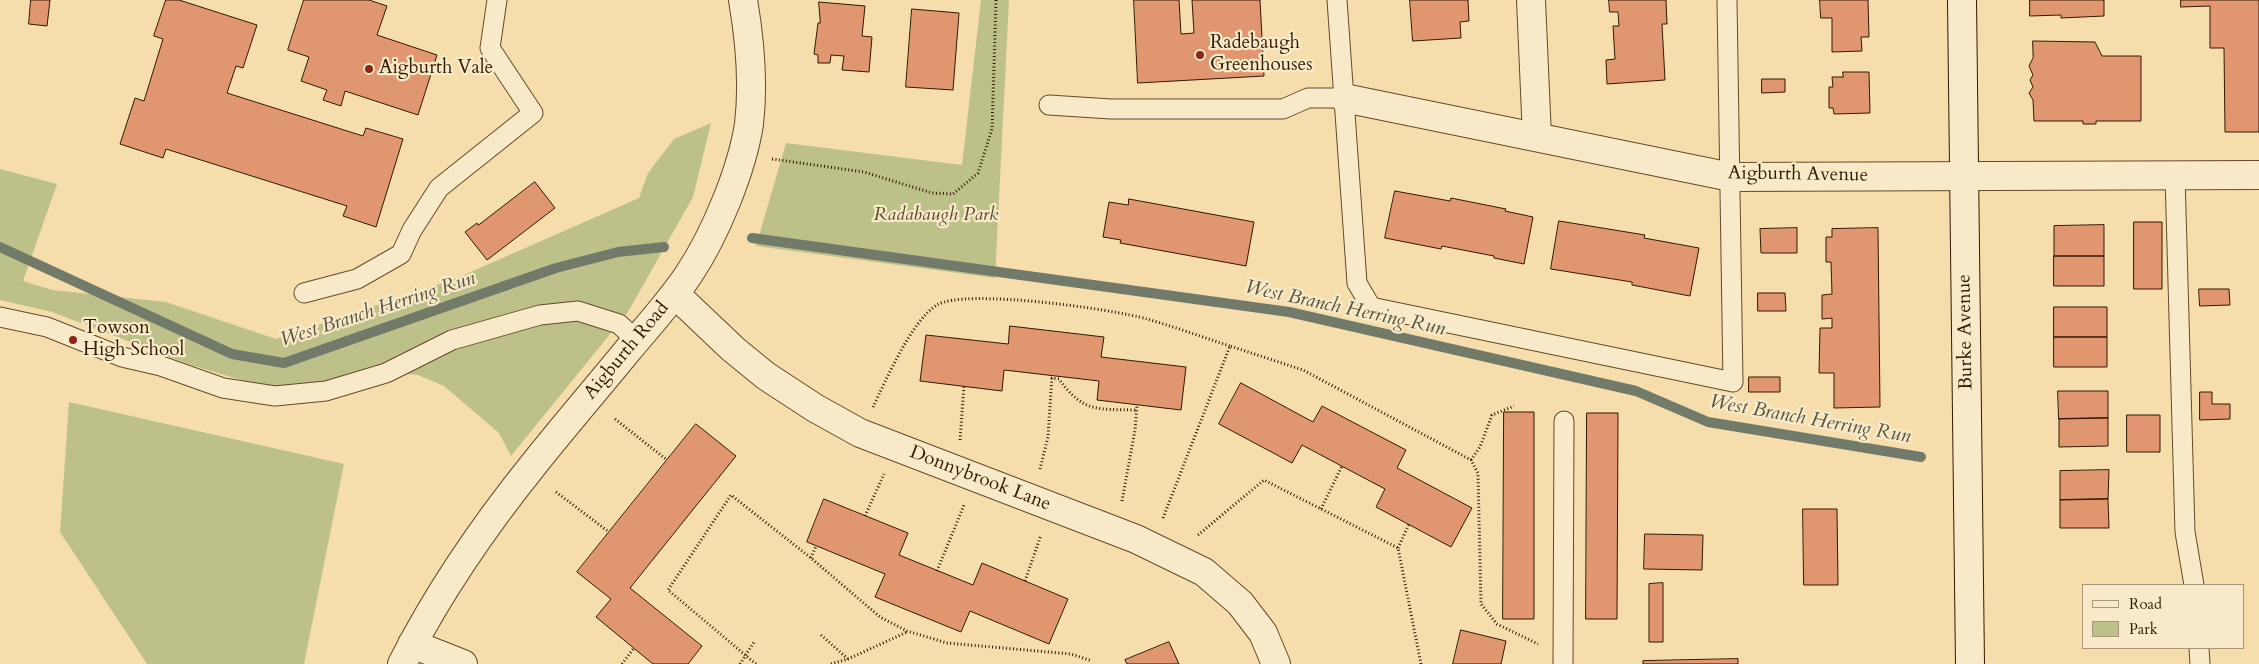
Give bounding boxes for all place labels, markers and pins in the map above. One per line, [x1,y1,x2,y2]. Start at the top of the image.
place label: Radebaugh Greenhouses [1210,33,1312,77]
marker: Radebaugh Greenhouses [1194,49,1206,61]
place label: Aigburth Vale [379,58,493,80]
marker: Aigburth Vale [363,63,375,75]
place label: Towson High School [83,318,184,362]
marker: Towson High School [67,334,79,346]

